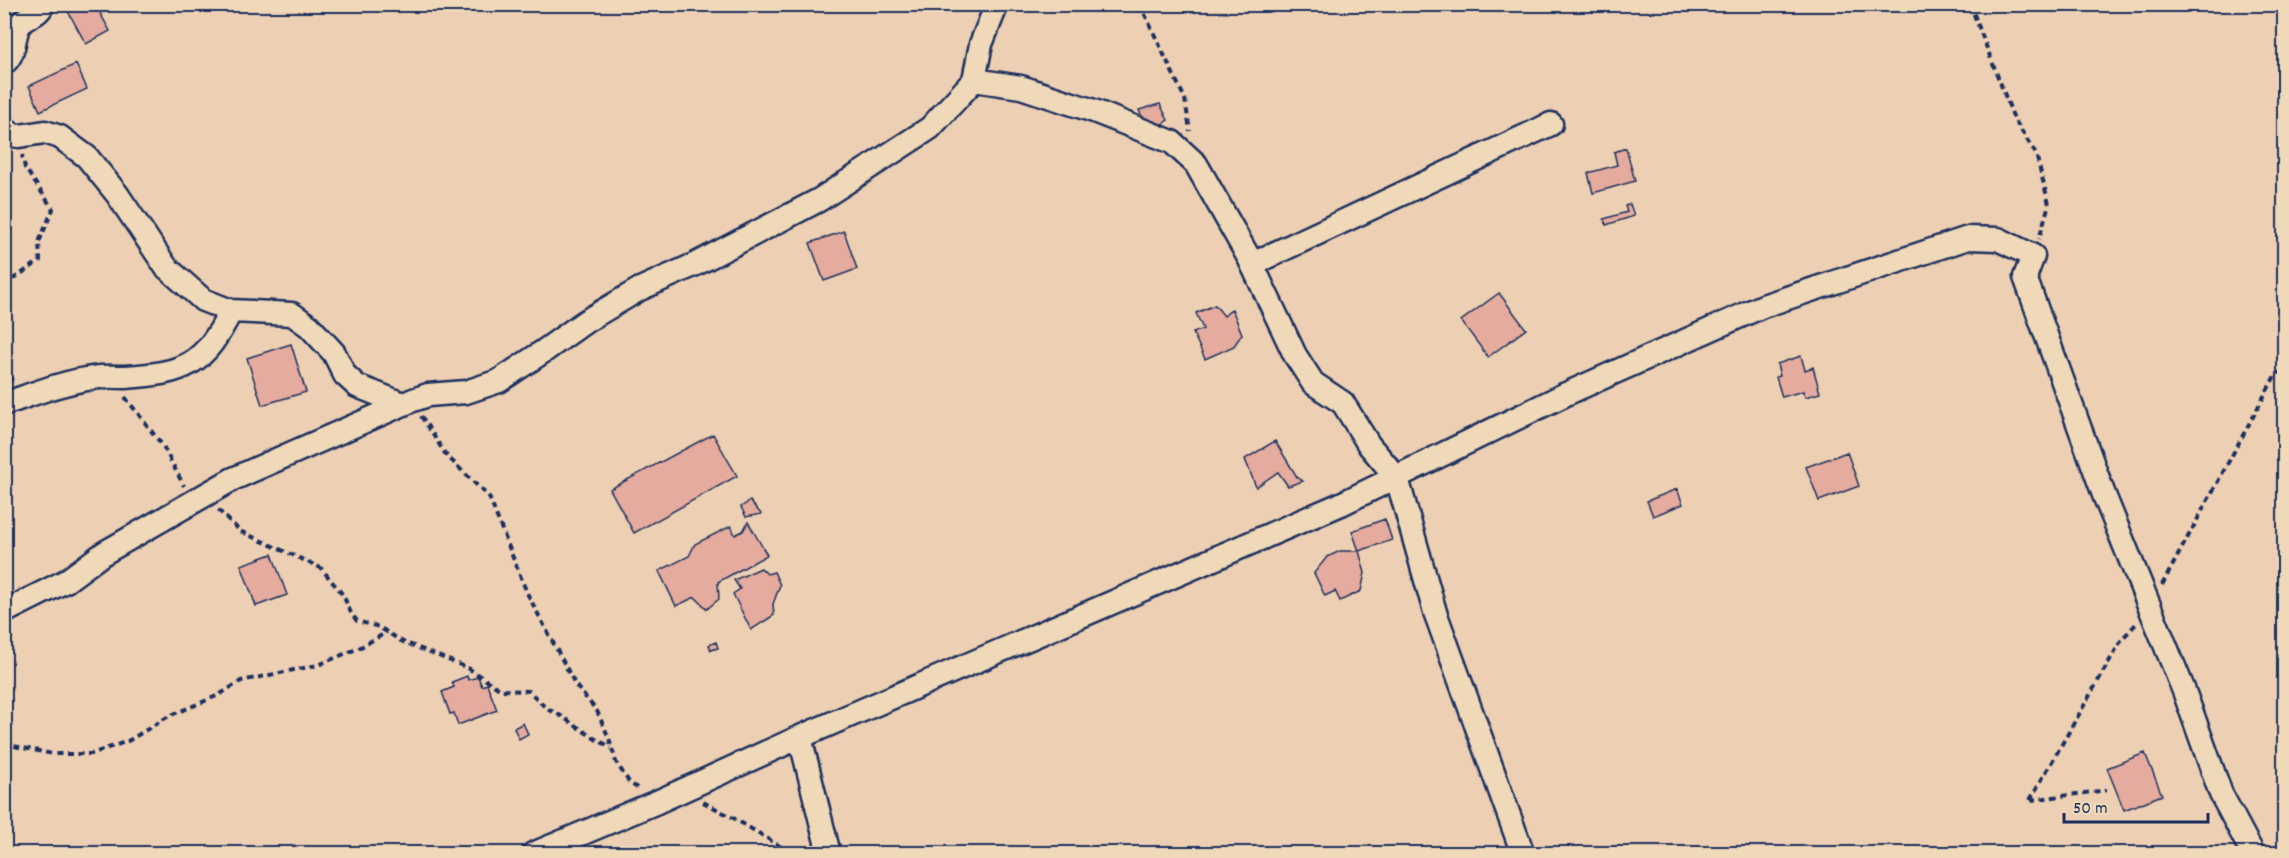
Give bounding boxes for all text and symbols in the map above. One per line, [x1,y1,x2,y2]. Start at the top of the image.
scale bar [2064,786,2208,824]
text: 50 m [2073,797,2108,822]

